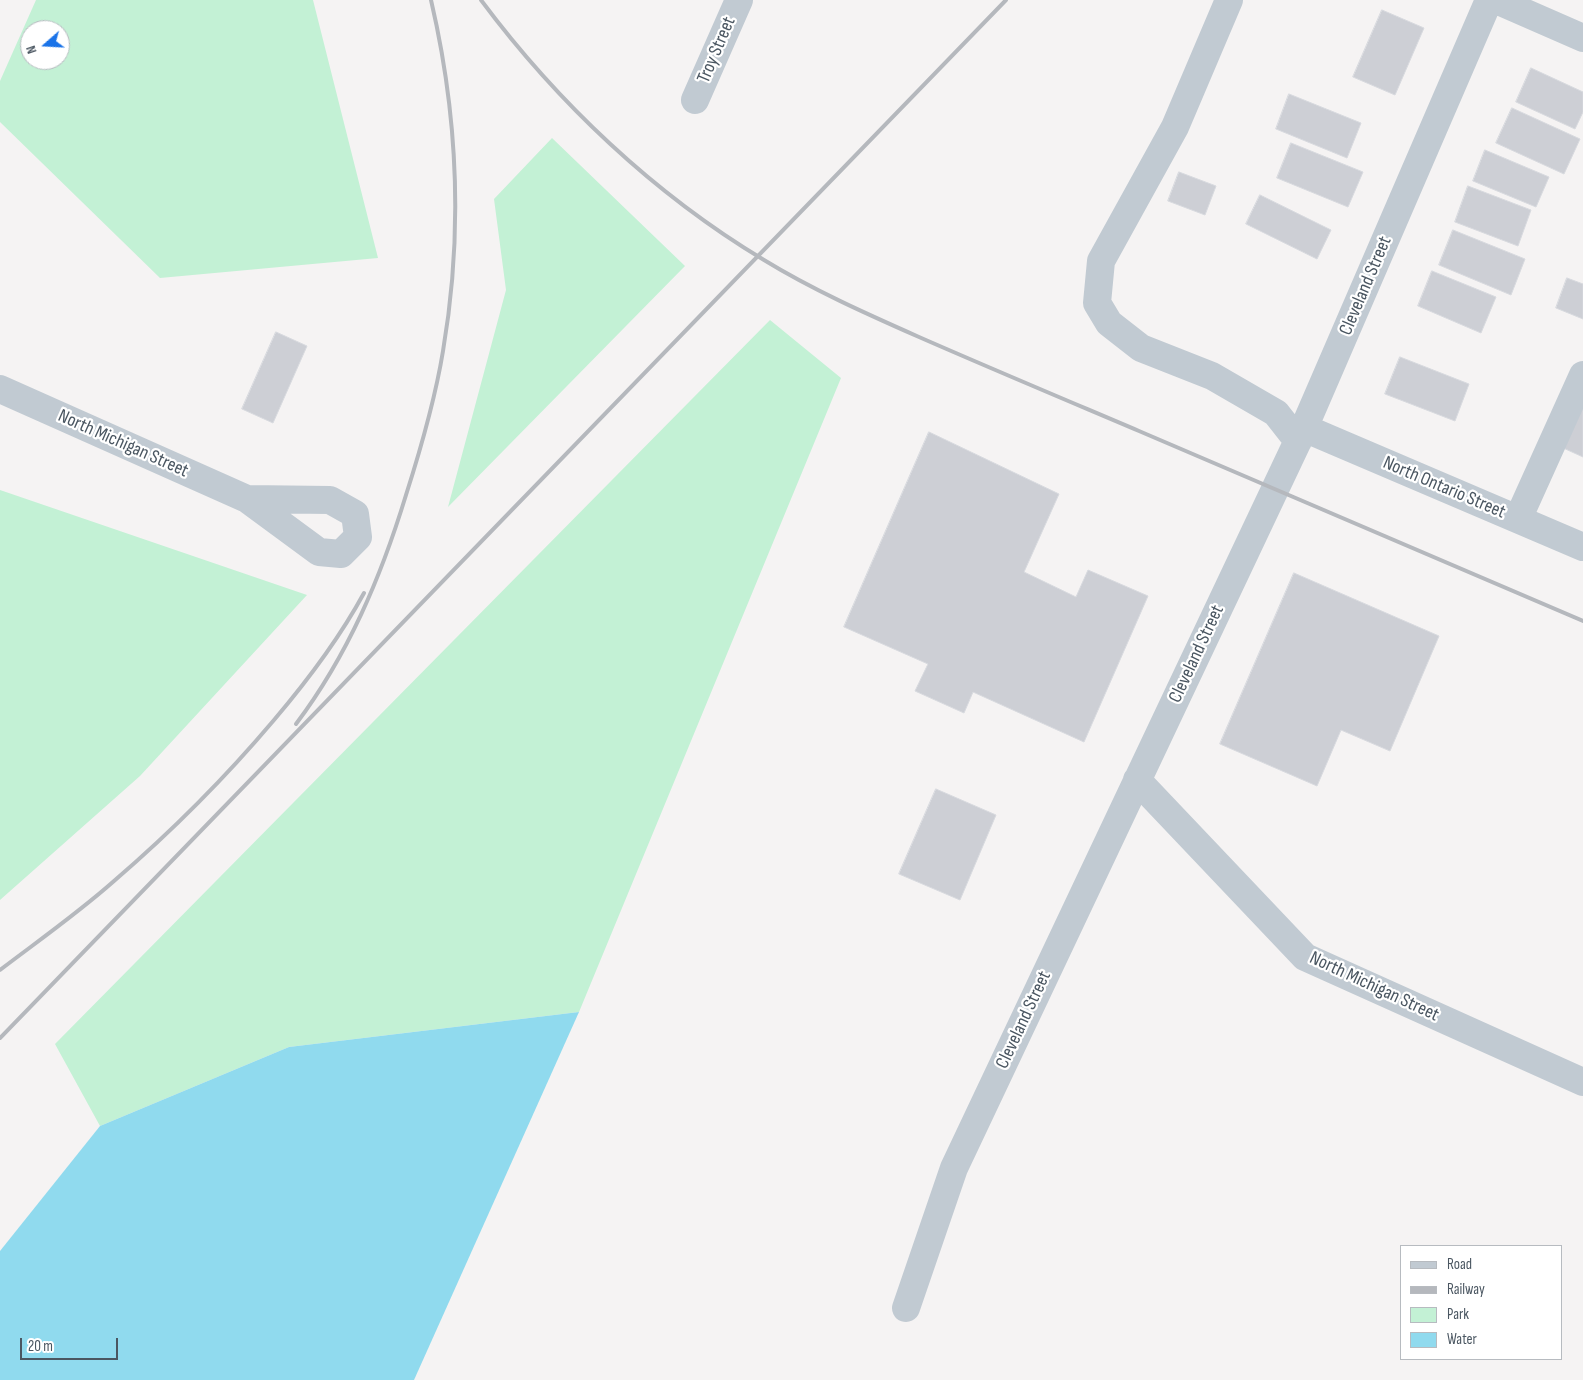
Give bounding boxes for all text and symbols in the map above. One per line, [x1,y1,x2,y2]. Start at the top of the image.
street label: Troy Street [693,13,741,87]
north arrow [20,20,70,70]
text: N [22,43,41,56]
street label: Cleveland Street [1335,233,1397,339]
street label: North Michigan Street [54,405,192,483]
street label: North Ontario Street [1379,452,1509,524]
street label: Cleveland Street [1164,602,1230,706]
street label: North Michigan Street [1306,947,1442,1027]
street label: Cleveland Street [991,968,1057,1072]
legend [1400,1245,1563,1360]
text: Road [1447,1255,1472,1274]
text: Railway [1447,1280,1485,1299]
text: Park [1447,1305,1469,1324]
scale bar [22,1328,120,1360]
text: Water [1447,1330,1477,1349]
text: 20 m [28,1337,53,1356]

